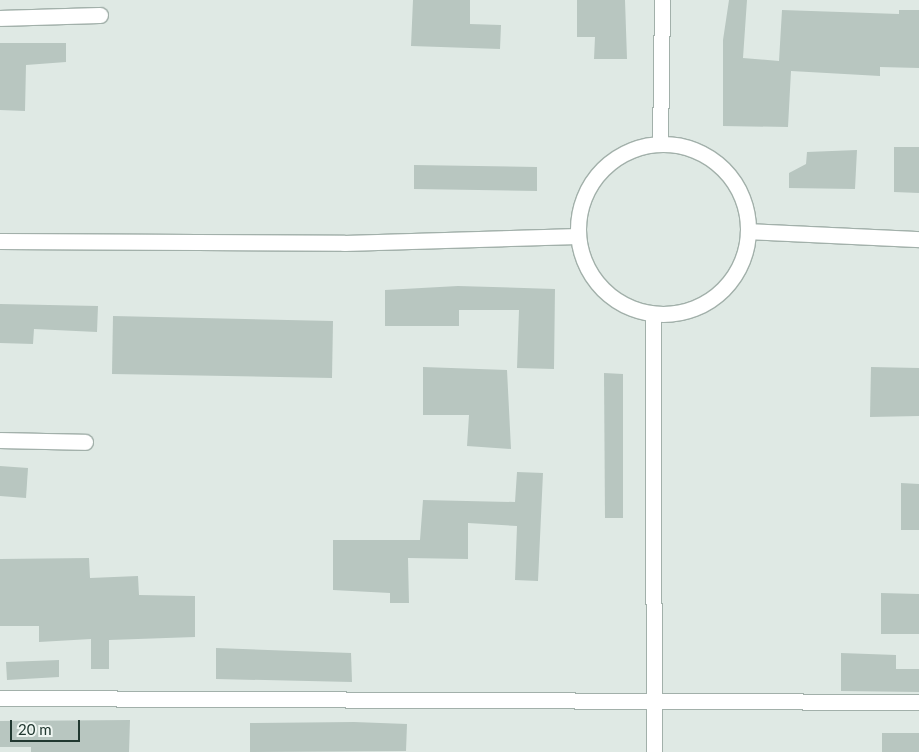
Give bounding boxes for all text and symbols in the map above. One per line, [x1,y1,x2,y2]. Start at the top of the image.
scale bar [12,710,82,742]
text: 20 m [18,720,52,738]

